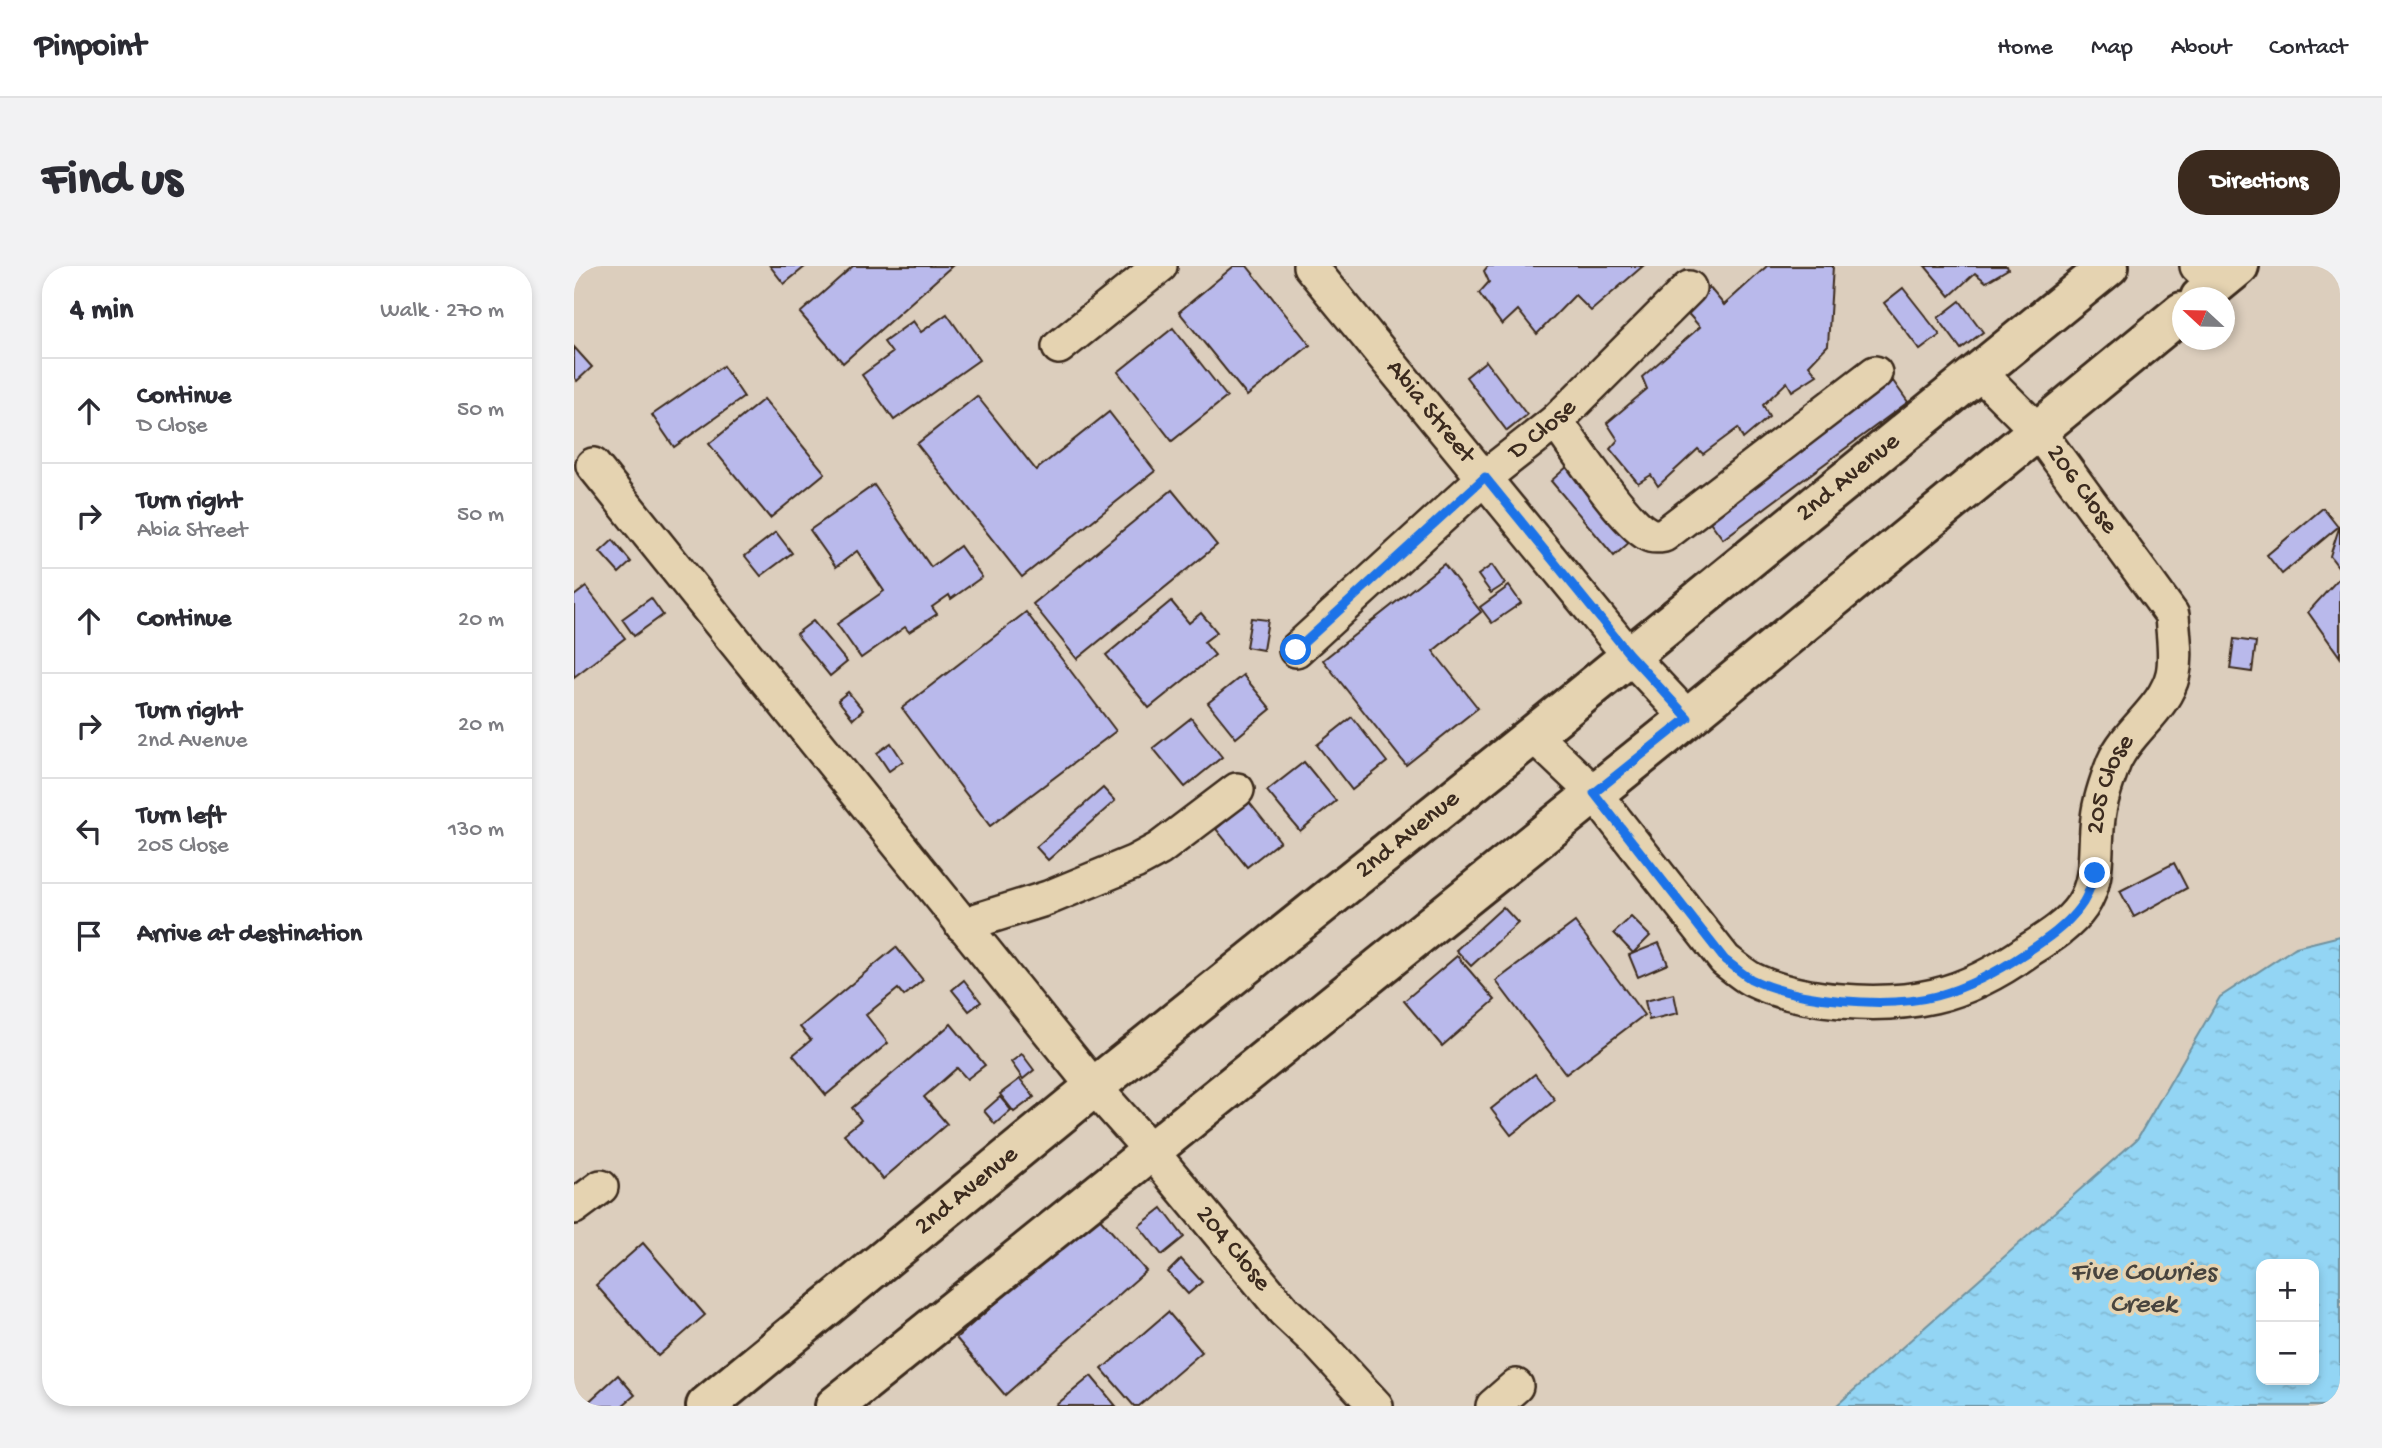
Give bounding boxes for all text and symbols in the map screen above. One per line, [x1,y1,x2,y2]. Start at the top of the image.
text: Pinpoint [35,29,146,67]
text: Home [1997,34,2053,63]
text: Map [2091,34,2133,63]
text: About [2171,34,2231,63]
text: Contact [2269,34,2347,63]
button: Directions [2178,150,2340,215]
text: Find us [42,153,182,211]
north arrow [2172,287,2235,350]
text: 4 min [70,294,133,329]
text: Walk · 270 m [380,298,504,325]
street label: Abia Street [1378,354,1483,472]
text: Continue [137,382,231,413]
icon: ahead [70,392,108,430]
street label: D Close [1501,393,1584,469]
text: 50 m [457,397,504,424]
text: D Close [137,413,207,440]
street label: 2nd Avenue [1790,426,1907,529]
street label: 206 Close [2038,439,2124,541]
text: Turn right [137,487,241,518]
icon: right [70,497,108,535]
text: 50 m [457,502,504,529]
text: Abia Street [137,518,247,545]
icon: ahead [70,602,108,640]
text: Continue [137,605,231,636]
text: 20 m [458,607,504,634]
route start [1280,634,1311,665]
text: Turn right [137,697,241,728]
icon: right [70,707,108,745]
text: 20 m [458,712,504,739]
text: 2nd Avenue [137,728,247,755]
street label: 205 Close [2081,728,2142,835]
street label: 2nd Avenue [1350,784,1467,886]
text: Turn left [137,802,225,833]
icon: left [70,812,108,850]
text: 130 m [448,817,504,844]
text: 205 Close [137,833,229,860]
route end [2079,857,2110,888]
icon: arrive [70,917,108,955]
text: Arrive at destination [137,920,362,951]
street label: 2nd Avenue [909,1139,1026,1243]
street label: 204 Close [1188,1200,1278,1299]
water label: Five Cowries Creek [2070,1257,2219,1322]
map controls [2256,1259,2319,1385]
button: + [2256,1259,2319,1322]
button: − [2256,1322,2319,1385]

